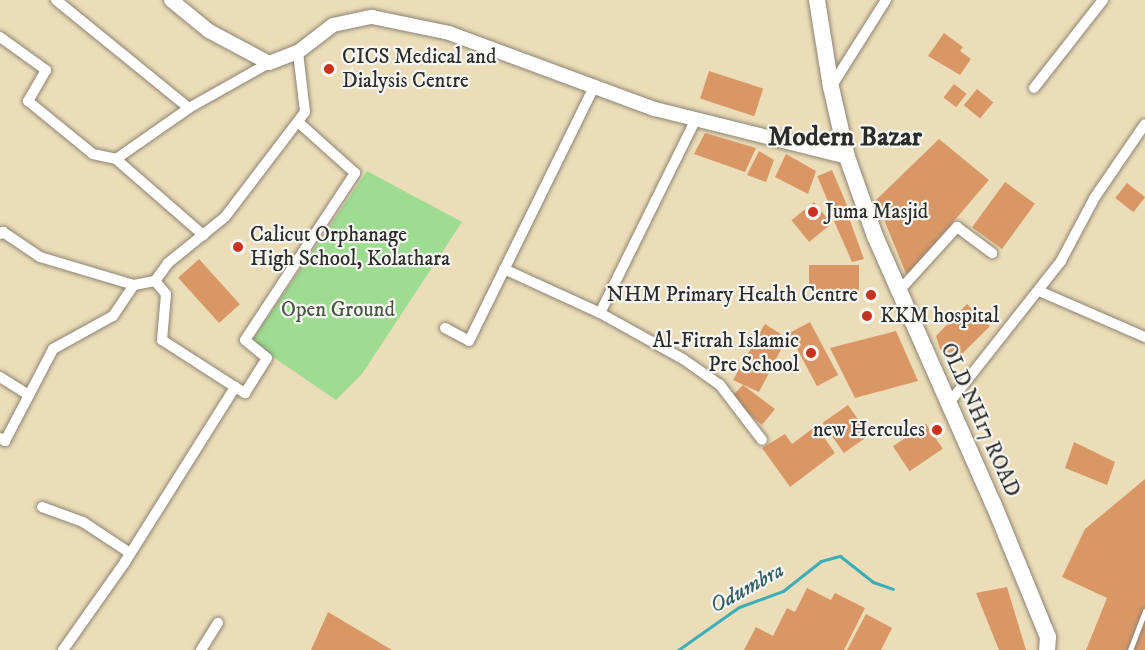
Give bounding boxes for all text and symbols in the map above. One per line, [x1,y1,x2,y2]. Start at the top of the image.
place label: CICS Medical and Dialysis Centre [342,44,496,94]
marker: CICS Medical and Dialysis Centre [320,60,338,78]
district label: Modern Bazar [768,122,922,154]
place label: Juma Masjid [825,199,928,225]
marker: Juma Masjid [806,205,820,219]
place label: Calicut Orphanage High School, Kolathara [250,222,450,272]
marker: Calicut Orphanage High School, Kolathara [231,240,245,254]
place label: NHM Primary Health Centre [607,282,858,308]
marker: NHM Primary Health Centre [862,286,880,304]
park label: Open Ground [281,297,395,323]
place label: KKM hospital [880,303,999,329]
marker: KKM hospital [858,307,876,325]
place label: Al-Fitrah Islamic Pre School [652,328,799,378]
street label: OLD NH17 ROAD [935,339,1025,501]
marker: Al-Fitrah Islamic Pre School [804,346,818,360]
place label: new Hercules [813,417,925,443]
marker: new Hercules [930,423,944,437]
water label: Odumbra [705,557,789,619]

